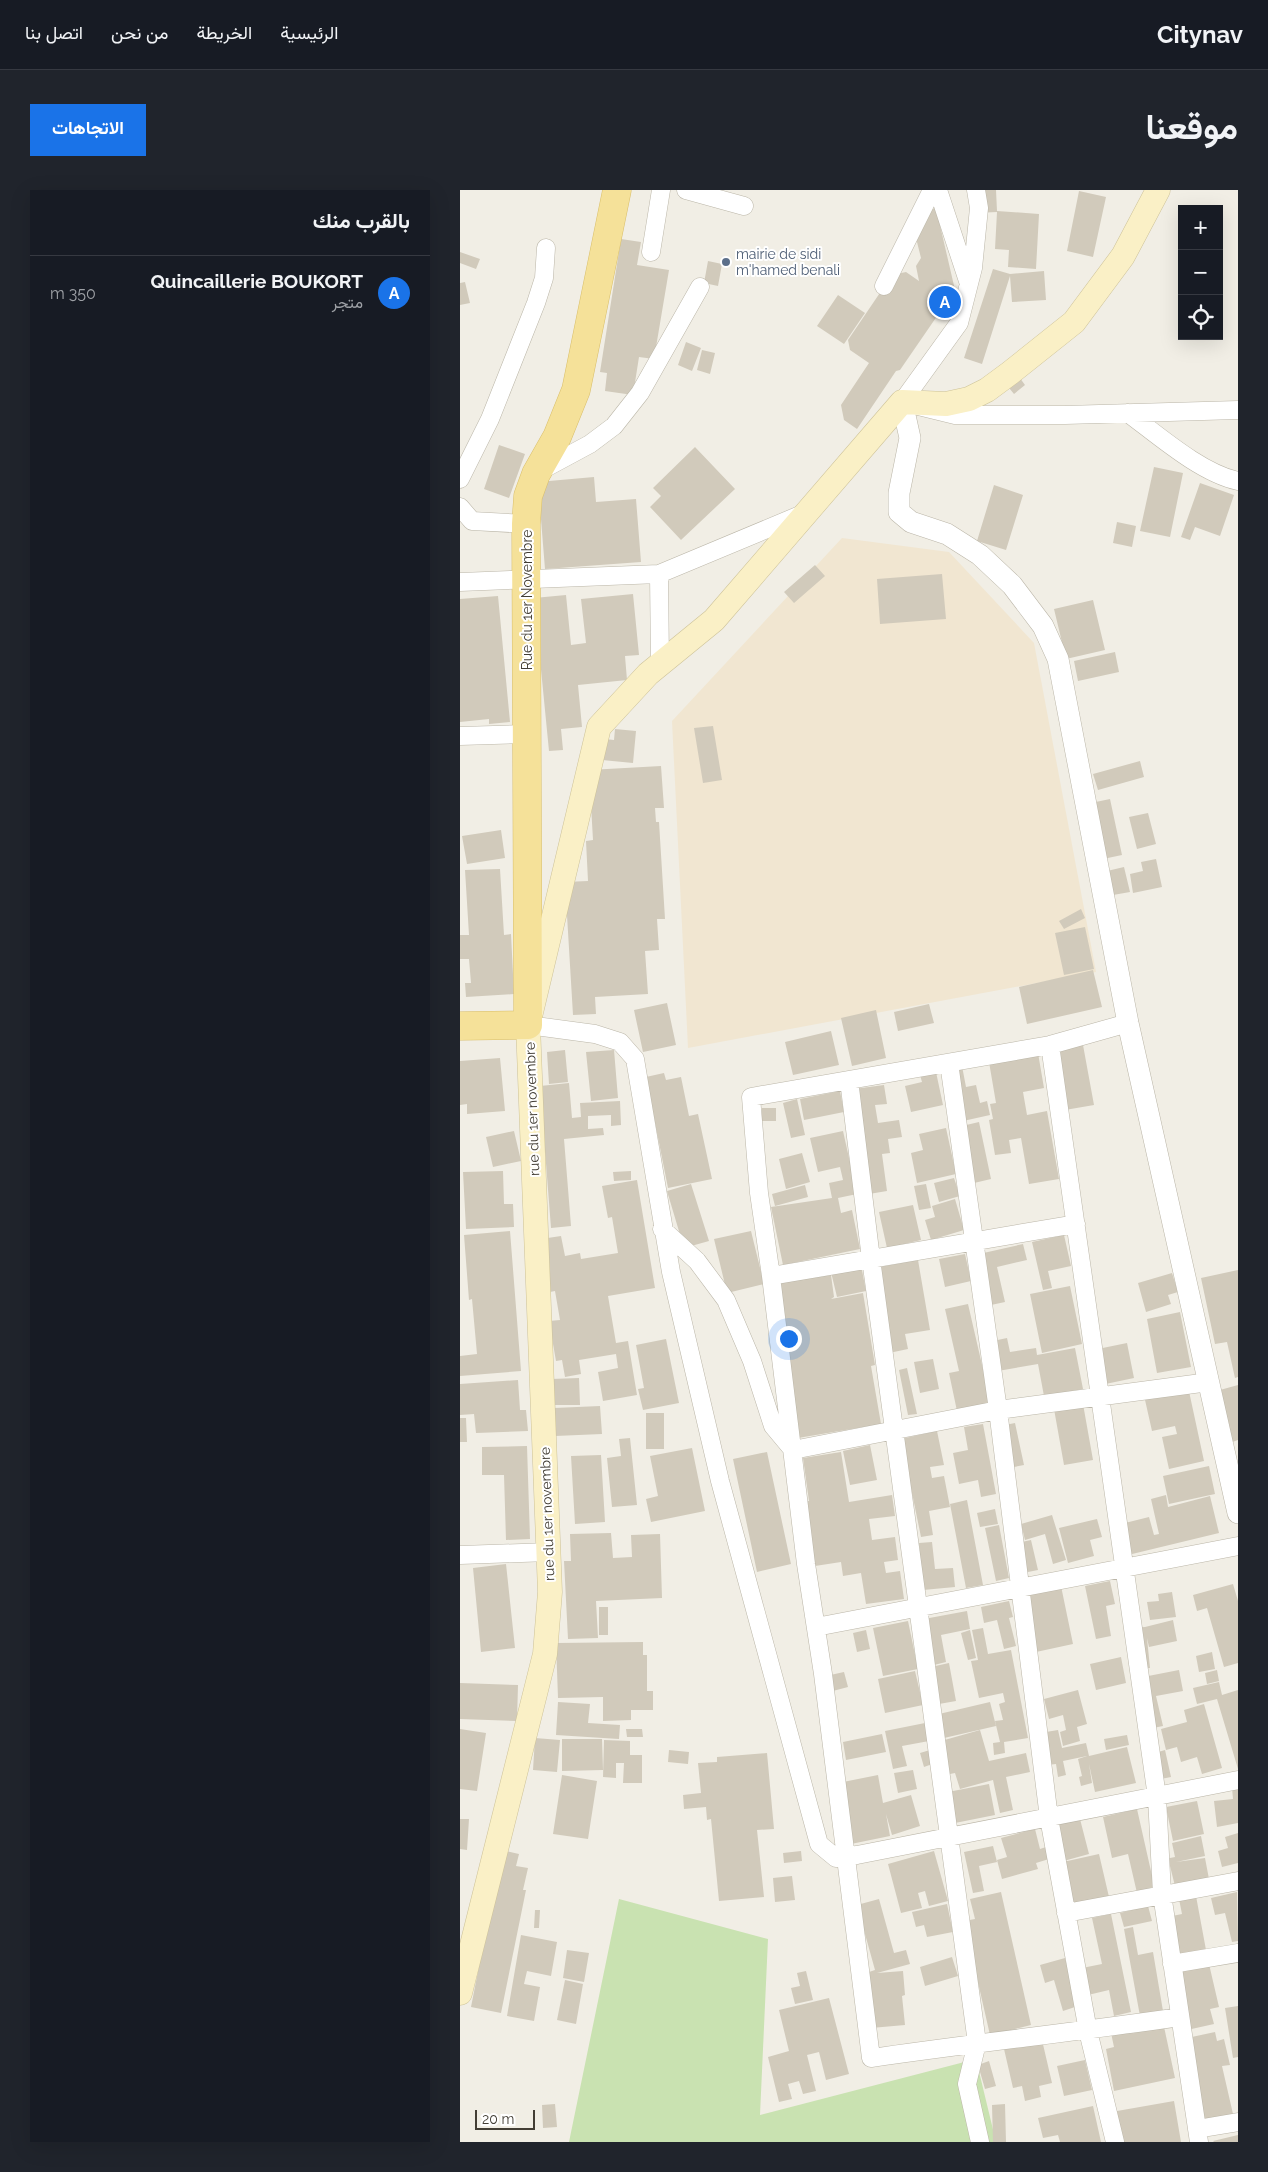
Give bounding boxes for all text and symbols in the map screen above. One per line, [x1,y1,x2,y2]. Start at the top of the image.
text: Citynav [1157,20,1243,49]
text: اتصل بنا [25,22,83,43]
text: من نحن [111,22,168,43]
text: الخريطة [196,22,252,43]
text: الرئيسية [280,22,338,43]
button: الاتجاهات [30,104,146,156]
text: موقعنا [1145,106,1238,147]
map controls [1178,205,1223,340]
button: + [1178,205,1223,250]
text: بالقرب منك [313,208,410,233]
place label: mairie de sidi m'hamed benali [736,246,840,278]
button: − [1178,250,1223,295]
marker: mairie de sidi m'hamed benali [720,256,732,268]
text: Quincaillerie BOUKORT [150,270,363,292]
pin: A [929,283,961,321]
text: 350 m [50,284,96,303]
text: A [389,284,399,303]
text: متجر [332,293,363,312]
button: locate [1178,295,1223,340]
street label: Rue du 1er Novembre [519,530,535,670]
street label: rue du 1er novembre [522,1042,542,1176]
your location [776,1326,802,1352]
street label: rue du 1er novembre [537,1447,557,1581]
scale bar [475,2107,535,2130]
text: 20 m [482,2111,514,2127]

